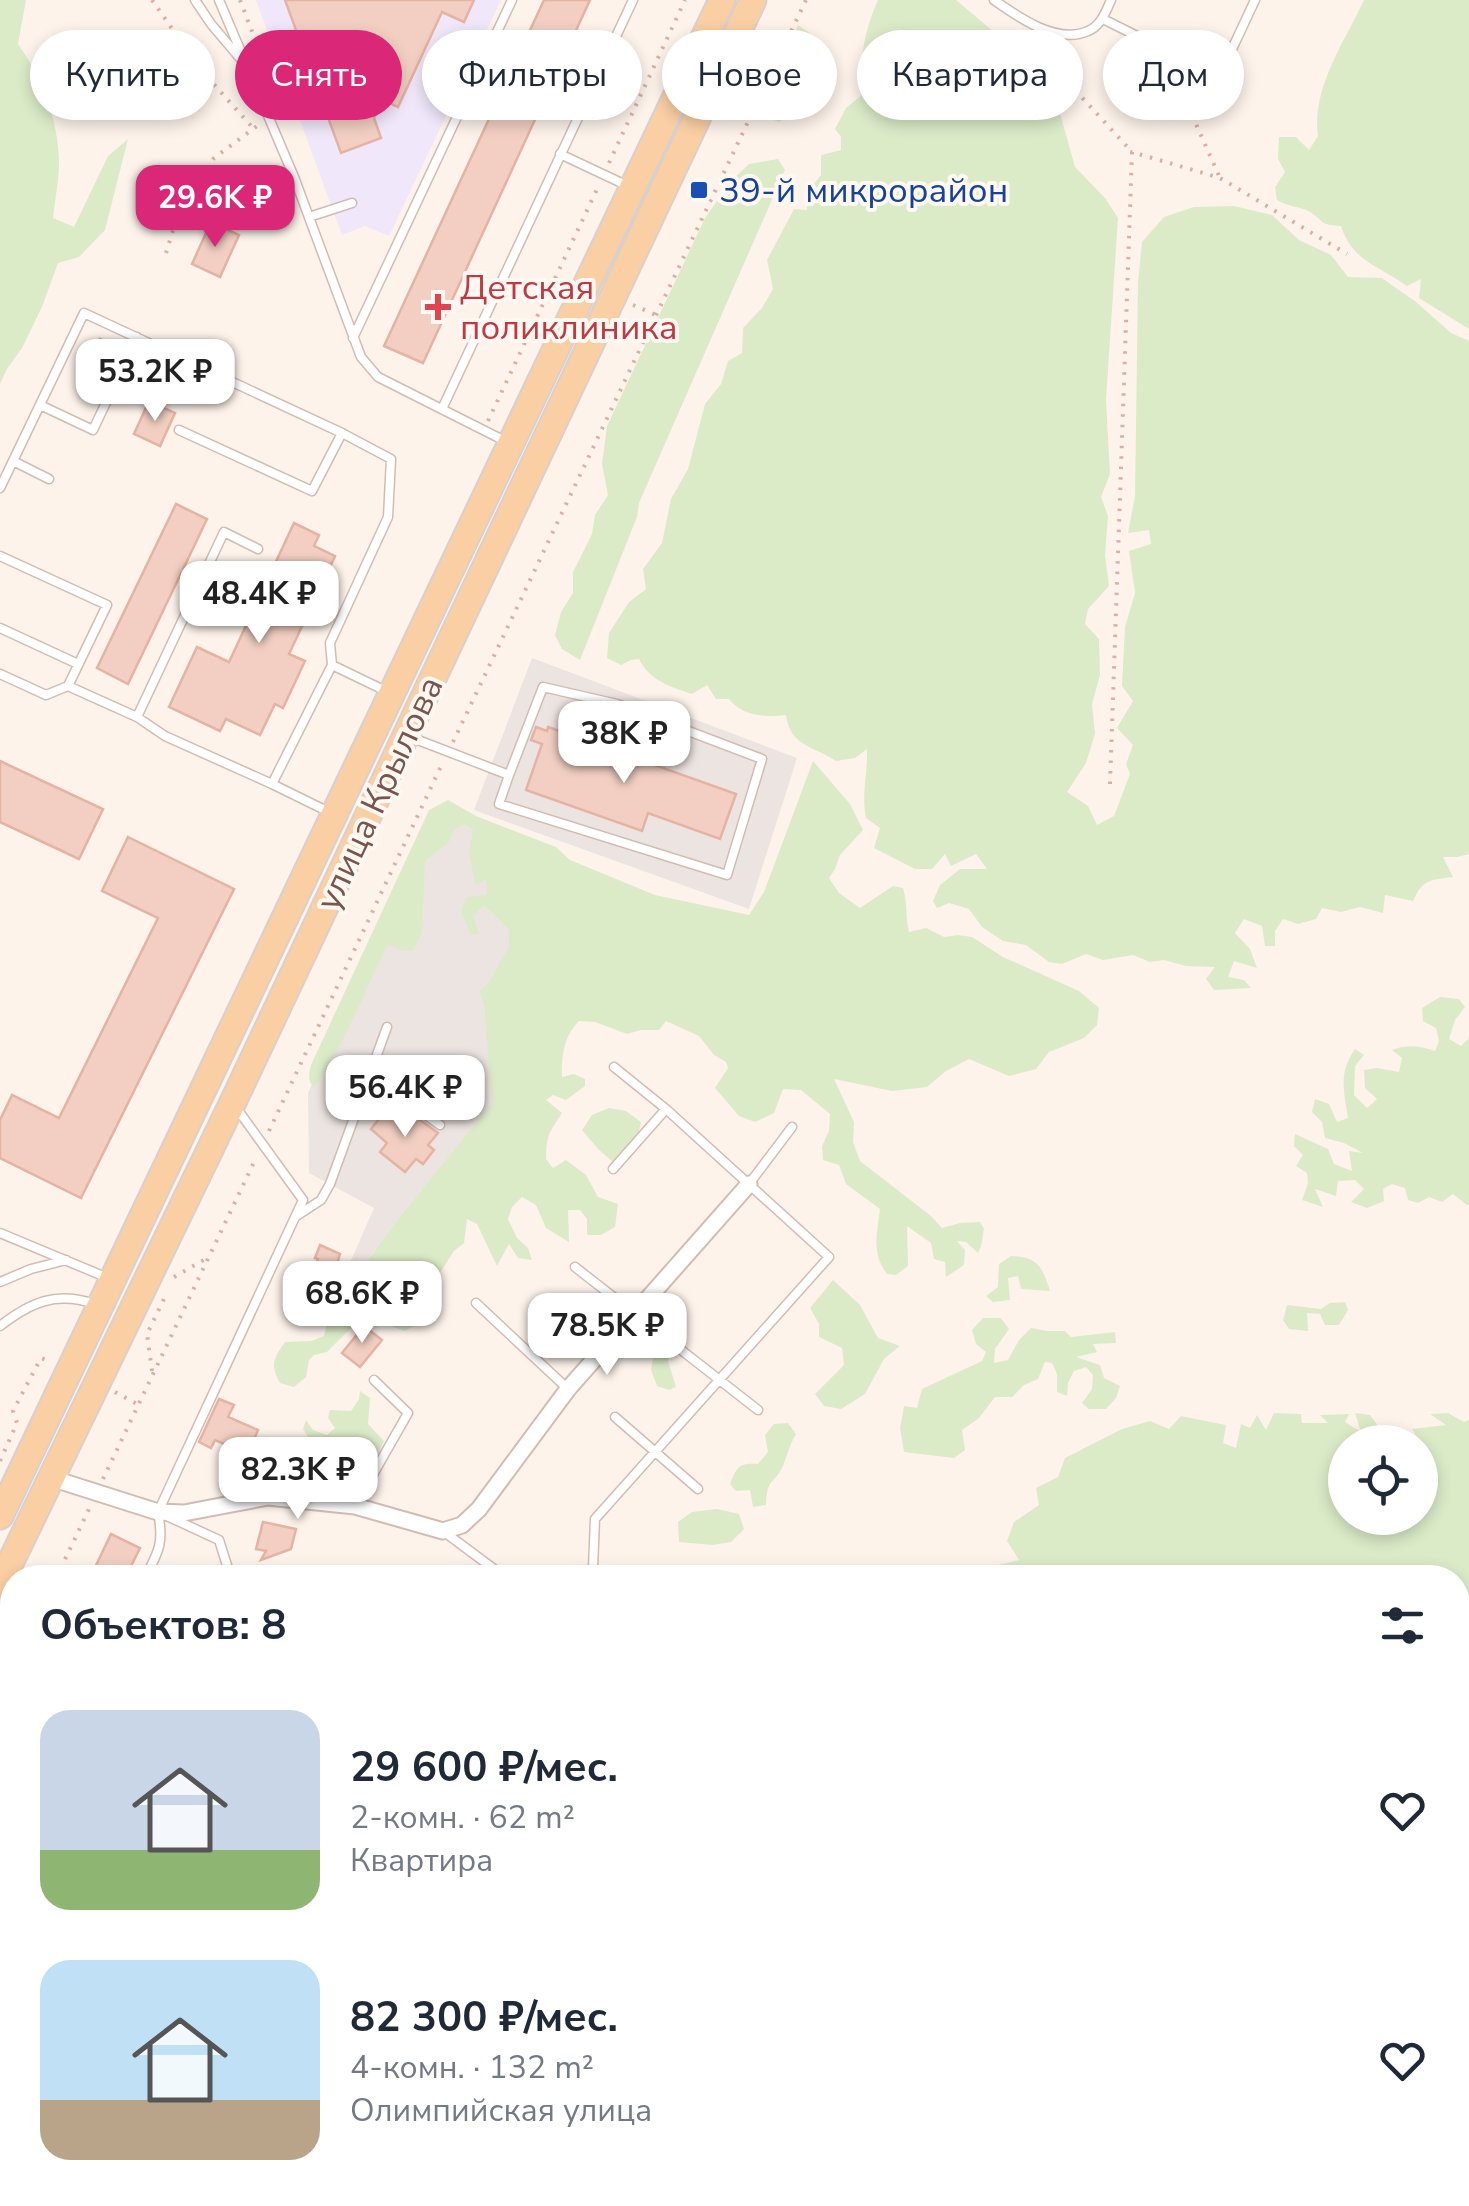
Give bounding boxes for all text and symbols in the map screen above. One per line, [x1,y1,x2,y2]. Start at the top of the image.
chip: Купить [30,30,215,120]
chip: Снять [235,30,402,120]
chip: Фильтры [422,30,642,120]
chip: Новое [662,30,837,120]
chip: Квартира [857,30,1083,120]
chip: Дом [1103,30,1244,120]
pin: 29.6K ₽ [123,165,307,250]
place label: 39-й микрорайон [719,167,1008,214]
text: 29.6K ₽ [158,176,272,219]
marker: 39-й микрорайон [688,179,710,201]
place label: Детская поликлиника [460,264,678,351]
marker: Детская поликлиника [425,294,451,320]
pin: 53.2K ₽ [63,339,247,424]
text: 53.2K ₽ [98,350,212,393]
pin: 48.4K ₽ [167,561,351,646]
text: 48.4K ₽ [202,572,316,615]
street label: улица Крылова [305,669,454,918]
pin: 38K ₽ [554,701,694,786]
text: 38K ₽ [580,712,668,755]
pin: 56.4K ₽ [313,1055,497,1140]
text: 56.4K ₽ [348,1066,462,1109]
pin: 68.6K ₽ [270,1261,454,1346]
text: 68.6K ₽ [305,1272,419,1315]
pin: 78.5K ₽ [515,1293,699,1378]
text: 78.5K ₽ [550,1304,664,1347]
map controls [1328,1425,1438,1535]
button: locate [1328,1425,1438,1535]
pin: 82.3K ₽ [206,1437,390,1522]
text: 82.3K ₽ [241,1448,355,1491]
text: Объектов: 8 [40,1597,286,1654]
icon: filters [1375,1598,1430,1653]
text: 29 600 ₽/мес. [350,1739,618,1796]
icon: home [120,1750,240,1870]
icon: heart [1375,1783,1430,1838]
text: 2-комн. · 62 m² [350,1796,575,1839]
text: Квартира [350,1839,493,1882]
text: 82 300 ₽/мес. [350,1989,618,2046]
icon: home [120,2000,240,2120]
icon: heart [1375,2033,1430,2088]
text: 4-комн. · 132 m² [350,2046,594,2089]
text: Олимпийская улица [350,2089,652,2132]

